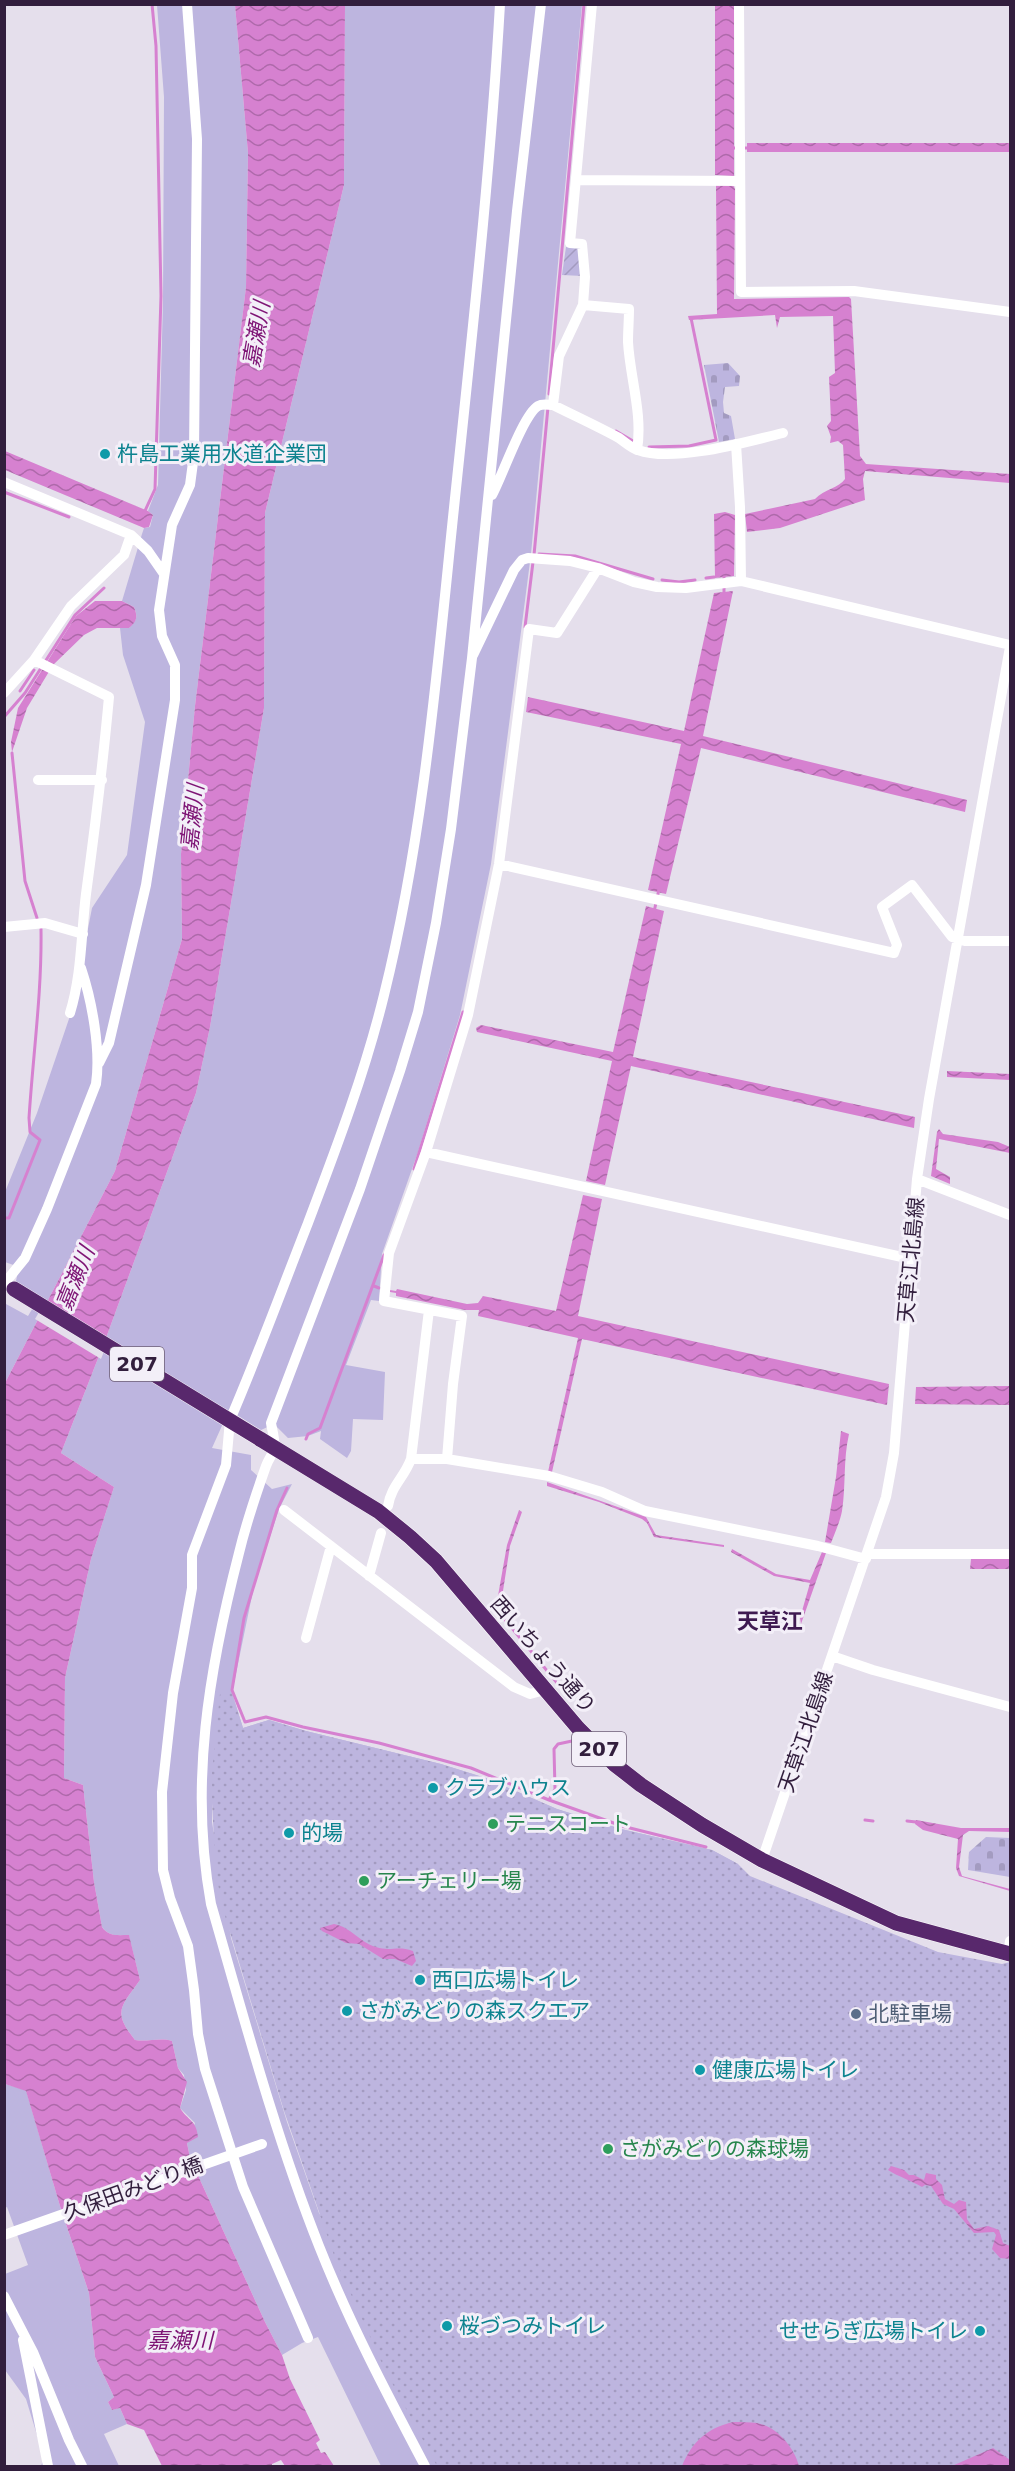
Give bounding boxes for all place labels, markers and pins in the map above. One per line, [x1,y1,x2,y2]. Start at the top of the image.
place label: 杵島工業用水道企業団 [117,442,327,466]
marker: 杵島工業用水道企業団 [98,447,112,461]
place label: クラブハウス [445,1776,571,1800]
marker: クラブハウス [426,1781,440,1795]
place label: テニスコート [505,1812,631,1836]
marker: テニスコート [486,1817,500,1831]
place label: 的場 [301,1821,343,1845]
marker: 的場 [282,1826,296,1840]
place label: アーチェリー場 [376,1869,522,1893]
marker: アーチェリー場 [357,1874,371,1888]
place label: 西口広場トイレ [432,1968,579,1992]
marker: 西口広場トイレ [413,1973,427,1987]
place label: さがみどりの森スクエア [359,1999,590,2023]
place label: 北駐車場 [868,2002,952,2026]
marker: さがみどりの森スクエア [340,2004,354,2018]
marker: 北駐車場 [849,2007,863,2021]
place label: 健康広場トイレ [712,2058,859,2082]
marker: 健康広場トイレ [693,2063,707,2077]
place label: さがみどりの森球場 [620,2137,809,2161]
marker: さがみどりの森球場 [601,2142,615,2156]
place label: 桜づつみトイレ [459,2314,606,2338]
marker: 桜づつみトイレ [440,2319,454,2333]
place label: せせらぎ広場トイレ [779,2319,968,2343]
marker: せせらぎ広場トイレ [973,2324,987,2338]

